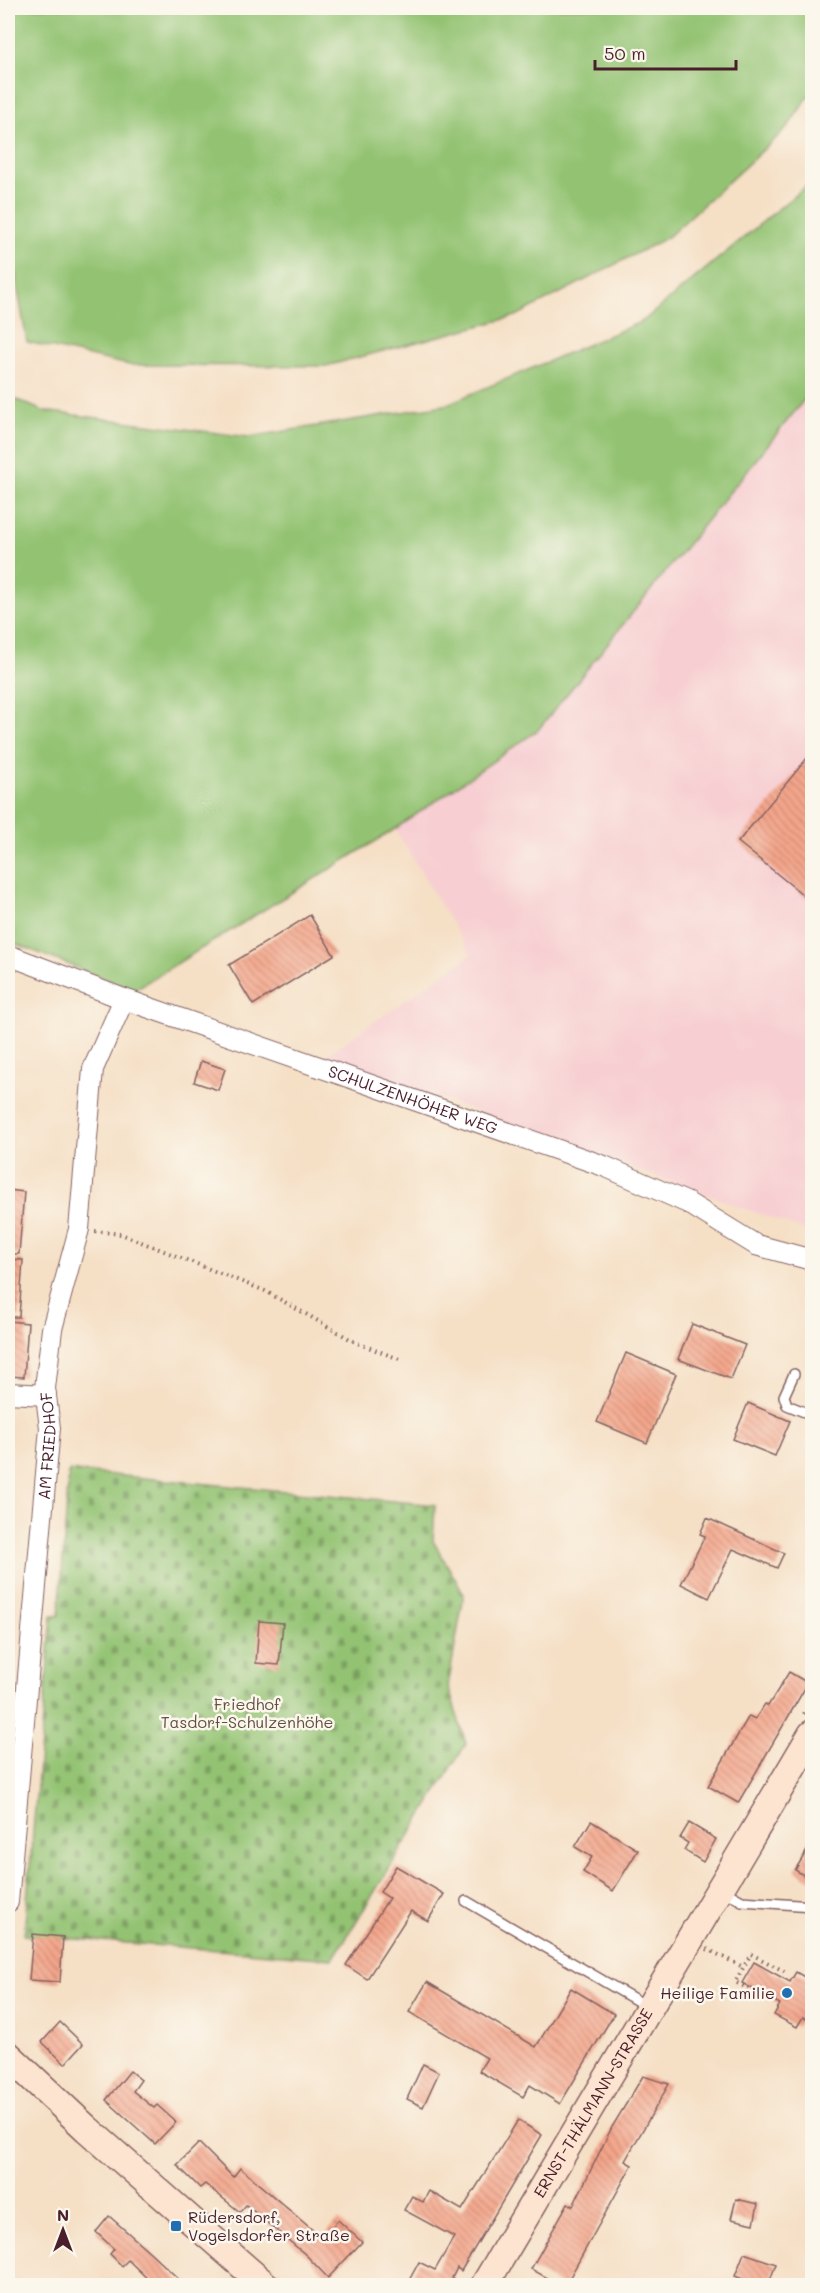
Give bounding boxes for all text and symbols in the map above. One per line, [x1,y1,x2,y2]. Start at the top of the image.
scale bar [595,33,736,71]
text: 50 m [604,41,646,65]
street label: SCHULZENHÖHER WEG [326,1060,501,1138]
street label: AM FRIEDHOF [33,1391,60,1501]
park label: Friedhof Tasdorf-Schulzenhöhe [161,1693,333,1732]
place label: Heilige Familie [660,1982,775,2003]
marker: Heilige Familie [780,1986,794,2000]
street label: ERNST-THÄLMANN-STRASSE [528,2004,657,2201]
north arrow [33,2200,93,2260]
text: N [57,2204,69,2225]
place label: Rüdersdorf, Vogelsdorfer Straße [188,2206,350,2245]
marker: Rüdersdorf, Vogelsdorfer Straße [169,2219,183,2233]

